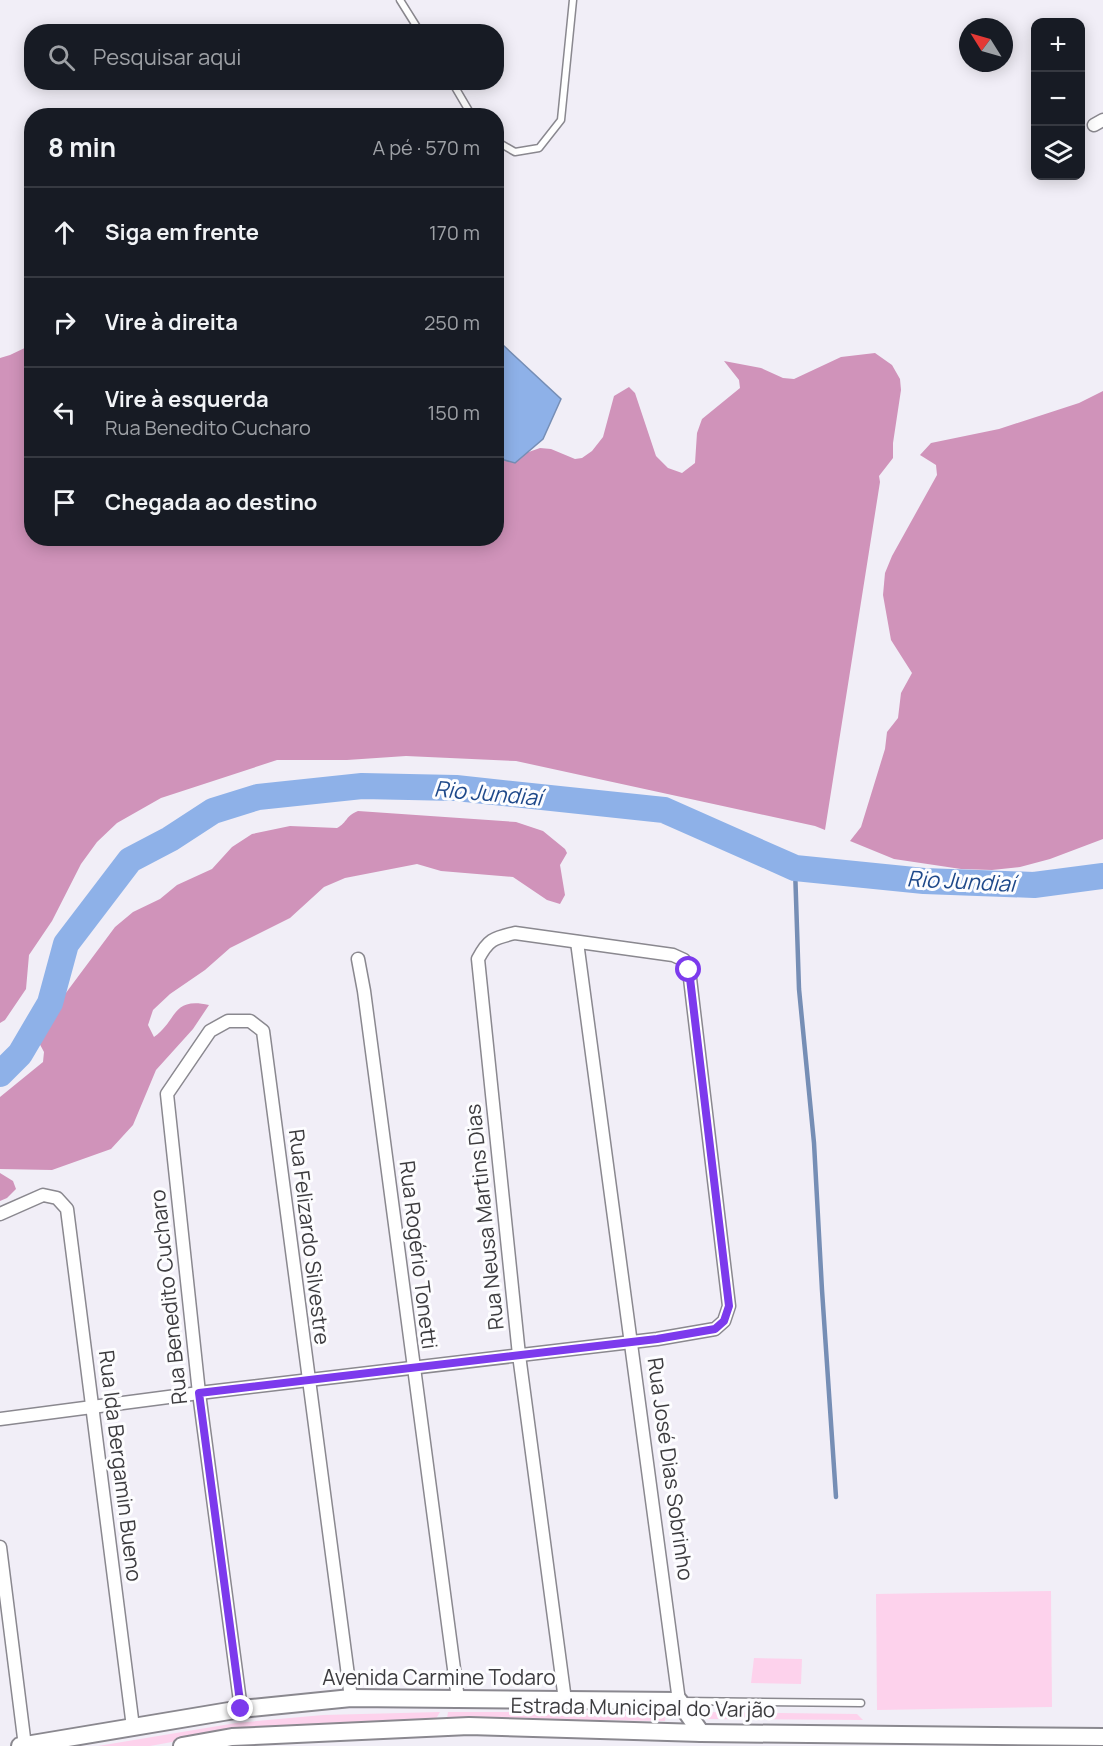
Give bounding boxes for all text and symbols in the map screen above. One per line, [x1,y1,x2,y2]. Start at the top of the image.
north arrow [959,18,1013,72]
map controls [1031,18,1085,180]
button: + [1031,18,1085,72]
search box [24,24,504,90]
icon: search [45,41,78,74]
text: Pesquisar aqui [93,42,241,72]
button: − [1031,72,1085,126]
button: layers [1031,126,1085,180]
text: 8 min [48,129,116,165]
text: A pé · 570 m [373,134,480,161]
icon: ahead [48,216,81,249]
text: Siga em frente [105,217,259,247]
text: 170 m [429,219,480,246]
icon: right [48,306,81,339]
text: Vire à direita [105,307,238,337]
text: 250 m [424,309,480,336]
text: Vire à esquerda [105,384,269,414]
icon: left [48,396,81,429]
text: 150 m [427,399,480,426]
text: Rua Benedito Cucharo [105,414,311,441]
icon: arrive [48,486,81,519]
text: Chegada ao destino [105,487,317,517]
water label: Rio Jundiaí [433,773,547,813]
water label: Rio Jundiaí [906,863,1020,899]
route start [675,956,701,982]
street label: Rua Neusa Martins Dias [458,1103,510,1332]
street label: Rua Felizardo Silvestre [283,1128,337,1346]
street label: Rua Rogério Tonetti [394,1159,444,1351]
street label: Rua Benedito Cucharo [143,1188,193,1406]
street label: Rua Ida Bergamin Bueno [93,1349,149,1583]
street label: Rua José Dias Sobrinho [641,1356,700,1582]
street label: Avenida Carmine Todaro [322,1663,556,1691]
street label: Estrada Municipal do Varjão [510,1691,776,1723]
route end [227,1695,253,1721]

